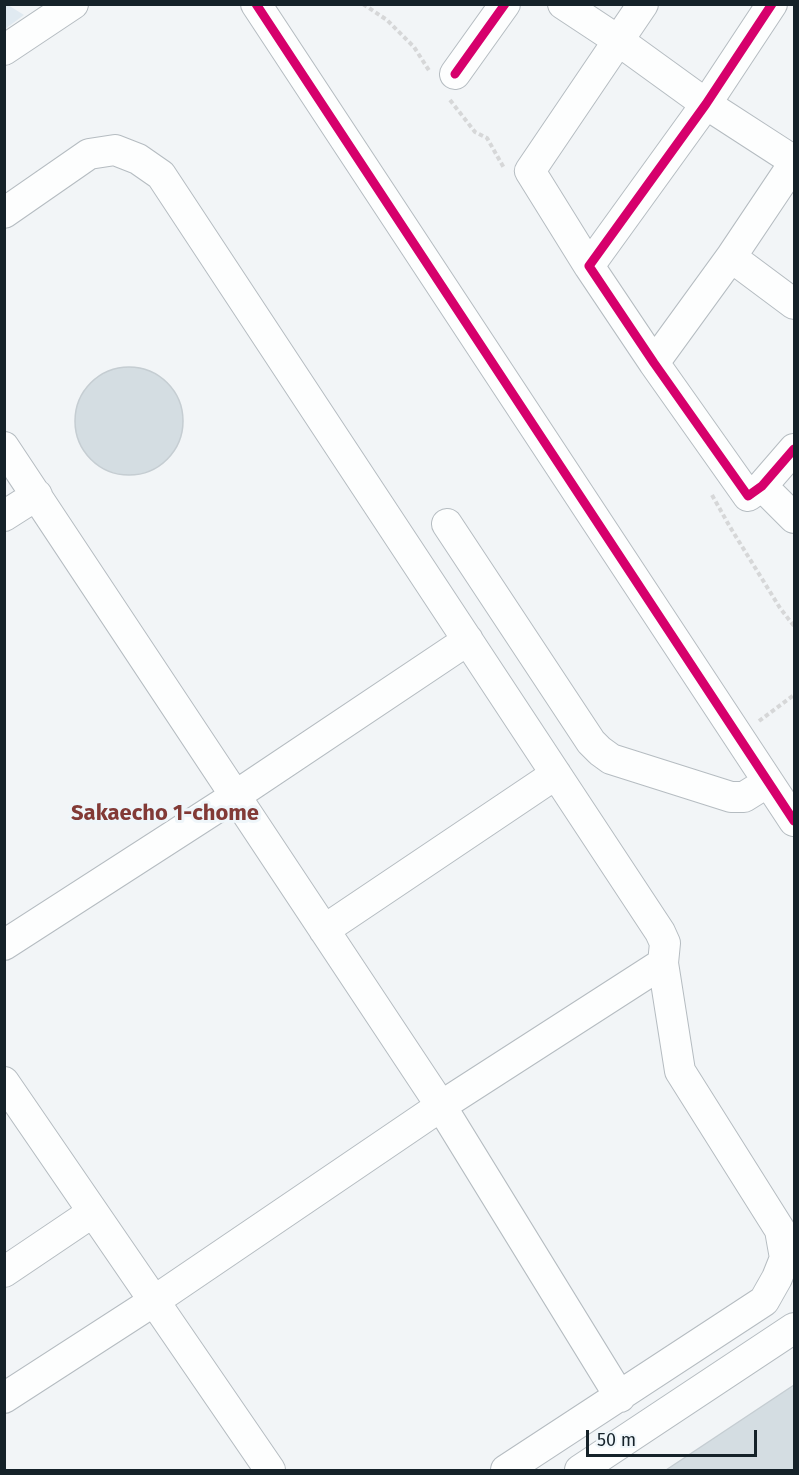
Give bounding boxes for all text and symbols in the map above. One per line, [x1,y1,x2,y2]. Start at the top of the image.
district label: Sakaecho 1-chome [71,801,259,827]
scale bar [589,1418,760,1456]
text: 50 m [597,1429,636,1451]

